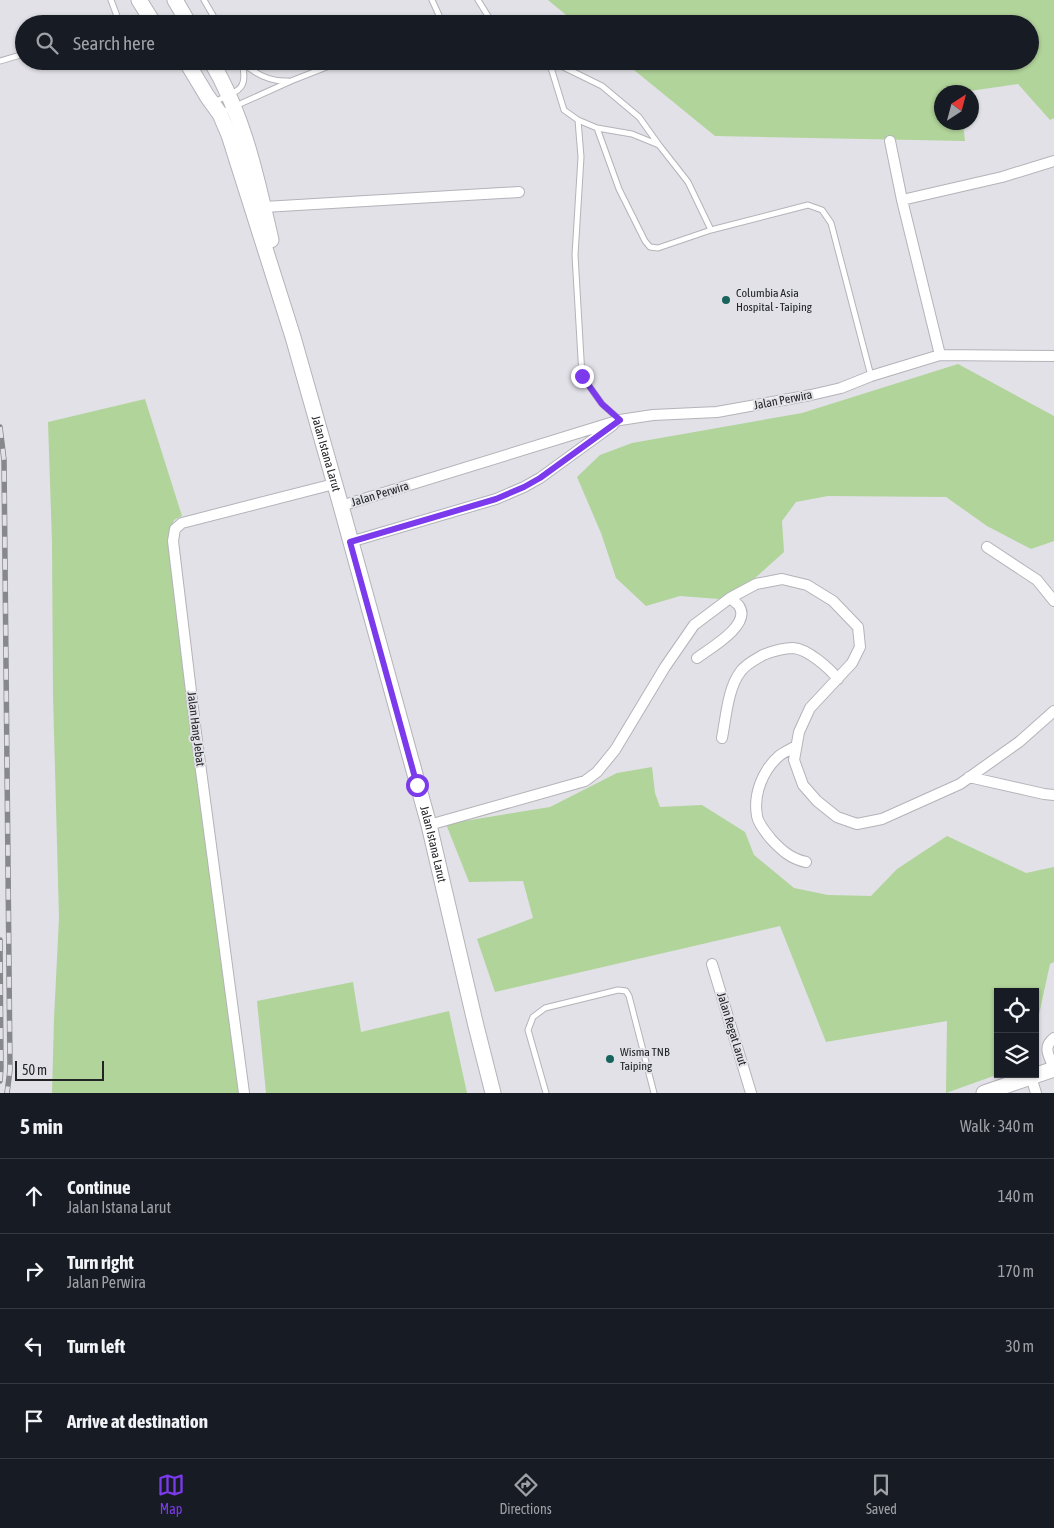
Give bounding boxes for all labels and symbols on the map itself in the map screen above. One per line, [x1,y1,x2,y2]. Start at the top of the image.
north arrow [934,85,979,130]
place label: Columbia Asia Hospital - Taiping [736,286,813,314]
marker: Columbia Asia Hospital - Taiping [720,294,732,306]
route end [571,365,594,388]
street label: Jalan Perwira [753,387,813,413]
street label: Jalan Istana Larut [309,414,344,494]
street label: Jalan Perwira [350,479,410,509]
street label: Jalan Hang Jebat [184,691,208,768]
route start [406,774,429,797]
street label: Jalan Istana Larut [417,804,449,884]
street label: Jalan Regat Larut [714,991,750,1068]
place label: Wisma TNB Taiping [620,1045,670,1073]
marker: Wisma TNB Taiping [604,1053,616,1065]
scale bar [15,1058,104,1081]

